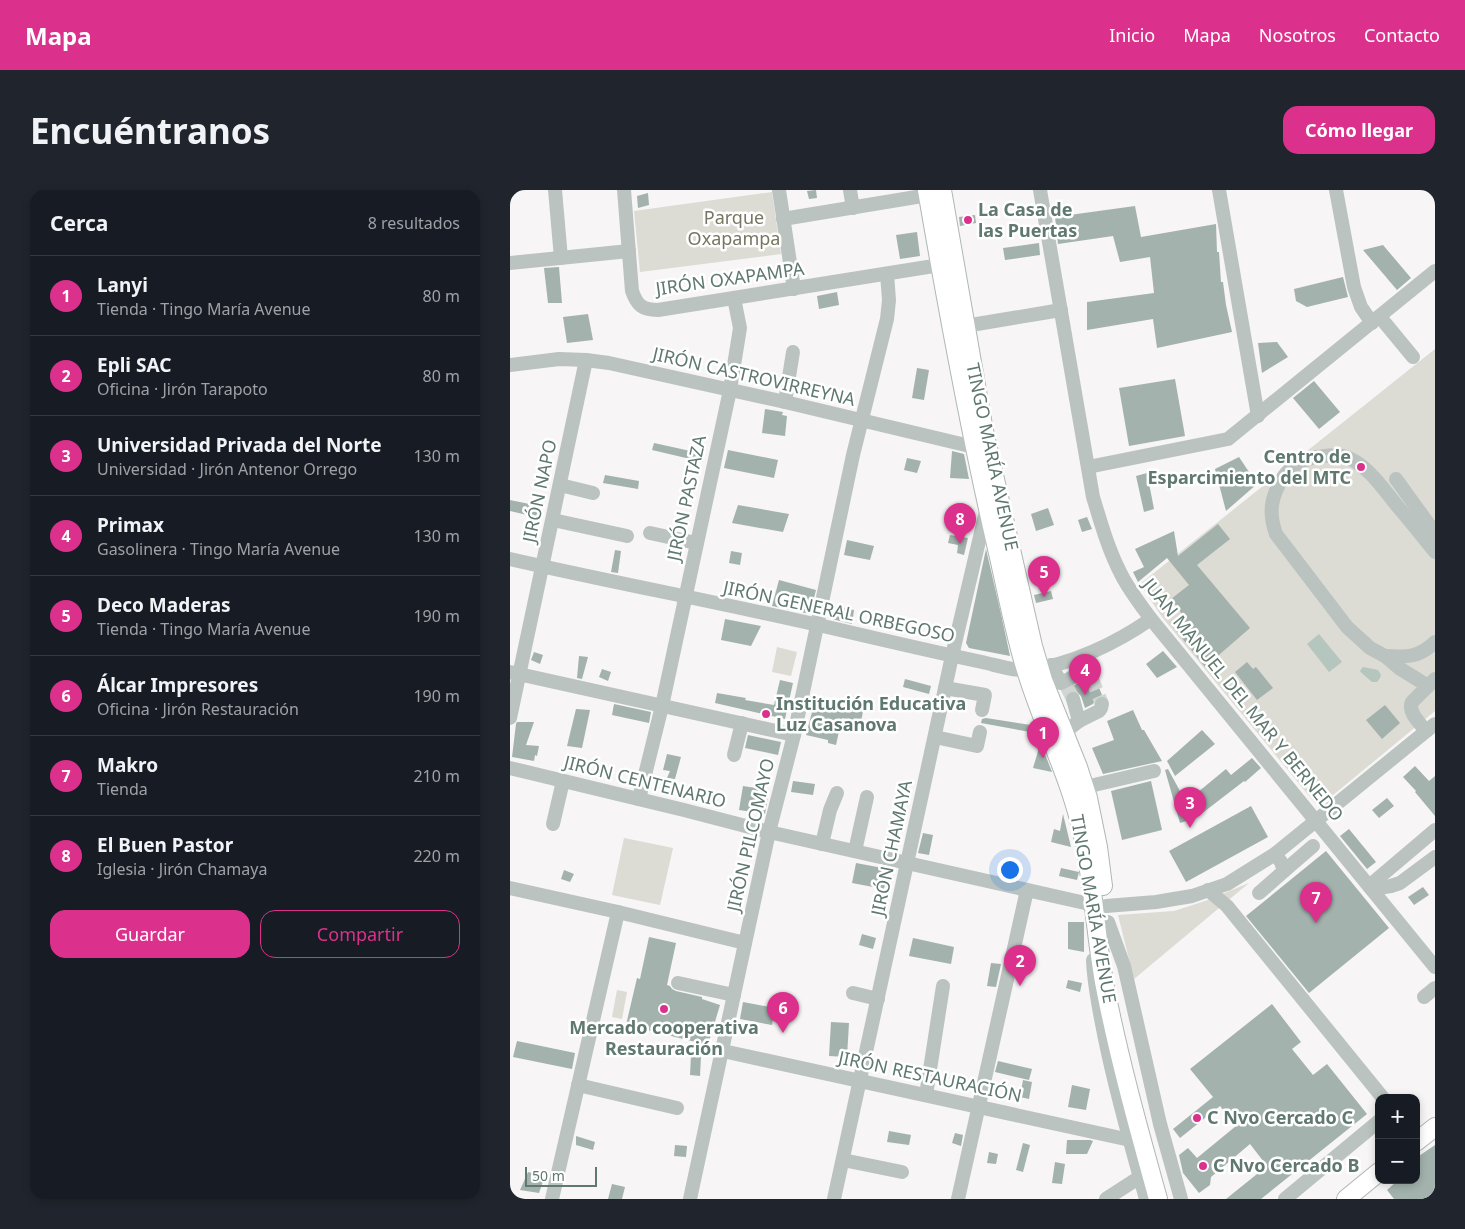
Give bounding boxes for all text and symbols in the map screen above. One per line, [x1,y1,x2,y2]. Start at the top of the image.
text: Mapa [25,19,92,52]
text: Inicio [1109,23,1155,47]
text: Mapa [1183,23,1231,47]
text: Nosotros [1259,23,1336,47]
text: Contacto [1364,23,1440,47]
button: Cómo llegar [1283,106,1435,154]
text: Encuéntranos [30,107,270,154]
place label: La Casa de las Puertas [978,197,1077,242]
park label: Parque Oxapampa [688,205,780,250]
text: Cerca [50,209,108,237]
text: 8 resultados [368,212,460,234]
marker: La Casa de las Puertas [962,214,974,226]
street label: JIRÓN OXAPAMPA [652,256,806,301]
text: Lanyi [97,272,148,298]
text: 1 [61,285,71,307]
text: 80 m [423,285,460,307]
text: Tienda · Tingo María Avenue [97,298,311,320]
street label: JIRÓN CASTROVIRREYNA [649,341,858,411]
text: Epli SAC [97,352,171,378]
street label: TINGO MARÍA AVENUE [961,361,1025,553]
text: 2 [61,365,71,387]
text: 80 m [423,365,460,387]
text: Oficina · Jirón Tarapoto [97,378,268,400]
text: Universidad Privada del Norte [97,432,382,458]
street label: JIRÓN PASTAZA [661,432,711,565]
street label: JIRÓN NAPO [516,437,562,546]
place label: Centro de Esparcimiento del MTC [1148,444,1351,489]
text: 3 [61,445,71,467]
text: 130 m [413,445,460,467]
text: Universidad · Jirón Antenor Orrego [97,458,357,480]
marker: Centro de Esparcimiento del MTC [1355,461,1367,473]
pin: 8 [944,503,976,544]
text: Primax [97,512,164,538]
text: 4 [61,525,71,547]
text: 130 m [413,525,460,547]
text: Gasolinera · Tingo María Avenue [97,538,340,560]
pin: 5 [1028,556,1060,597]
street label: JUAN MANUEL DEL MAR Y BERNEDO [1137,571,1349,826]
street label: JIRÓN GENERAL ORBEGOSO [719,574,957,647]
text: Deco Maderas [97,592,231,618]
text: 5 [61,605,71,627]
text: 190 m [413,605,460,627]
text: Tienda · Tingo María Avenue [97,618,311,640]
pin: 4 [1069,654,1101,695]
text: Álcar Impresores [97,672,258,698]
text: 6 [61,685,71,707]
text: 190 m [413,685,460,707]
place label: Institución Educativa Luz Casanova [776,691,966,736]
text: Oficina · Jirón Restauración [97,698,299,720]
marker: Institución Educativa Luz Casanova [760,708,772,720]
pin: 1 [1027,717,1059,758]
street label: JIRÓN CENTENARIO [560,749,729,813]
text: Makro [97,752,158,778]
street label: JIRÓN PILCOMAYO [720,756,779,916]
text: 7 [61,765,71,787]
text: 210 m [413,765,460,787]
street label: JIRÓN CHAMAYA [865,777,917,920]
text: Tienda [97,778,148,800]
pin: 3 [1174,787,1206,828]
street label: TINGO MARÍA AVENUE [1066,813,1122,1005]
text: El Buen Pastor [97,832,233,858]
text: 8 [61,845,71,867]
text: 220 m [413,845,460,867]
your location [997,857,1023,883]
text: Iglesia · Jirón Chamaya [97,858,267,880]
pin: 7 [1300,882,1332,923]
button: Guardar [50,910,250,958]
button: Compartir [260,910,460,958]
pin: 2 [1004,945,1036,986]
pin: 6 [767,992,799,1033]
marker: Mercado cooperativa Restauración [658,1003,670,1015]
place label: Mercado cooperativa Restauración [569,1015,759,1060]
street label: JIRÓN RESTAURACIÓN [834,1044,1024,1107]
map controls [1375,1094,1420,1184]
button: + [1375,1094,1420,1139]
place label: C Nvo Cercado C [1207,1105,1353,1129]
marker: C Nvo Cercado C [1191,1112,1203,1124]
button: − [1375,1139,1420,1184]
place label: C Nvo Cercado B [1213,1153,1359,1177]
marker: C Nvo Cercado B [1197,1160,1209,1172]
scale bar [525,1164,598,1187]
text: 50 m [532,1166,565,1185]

